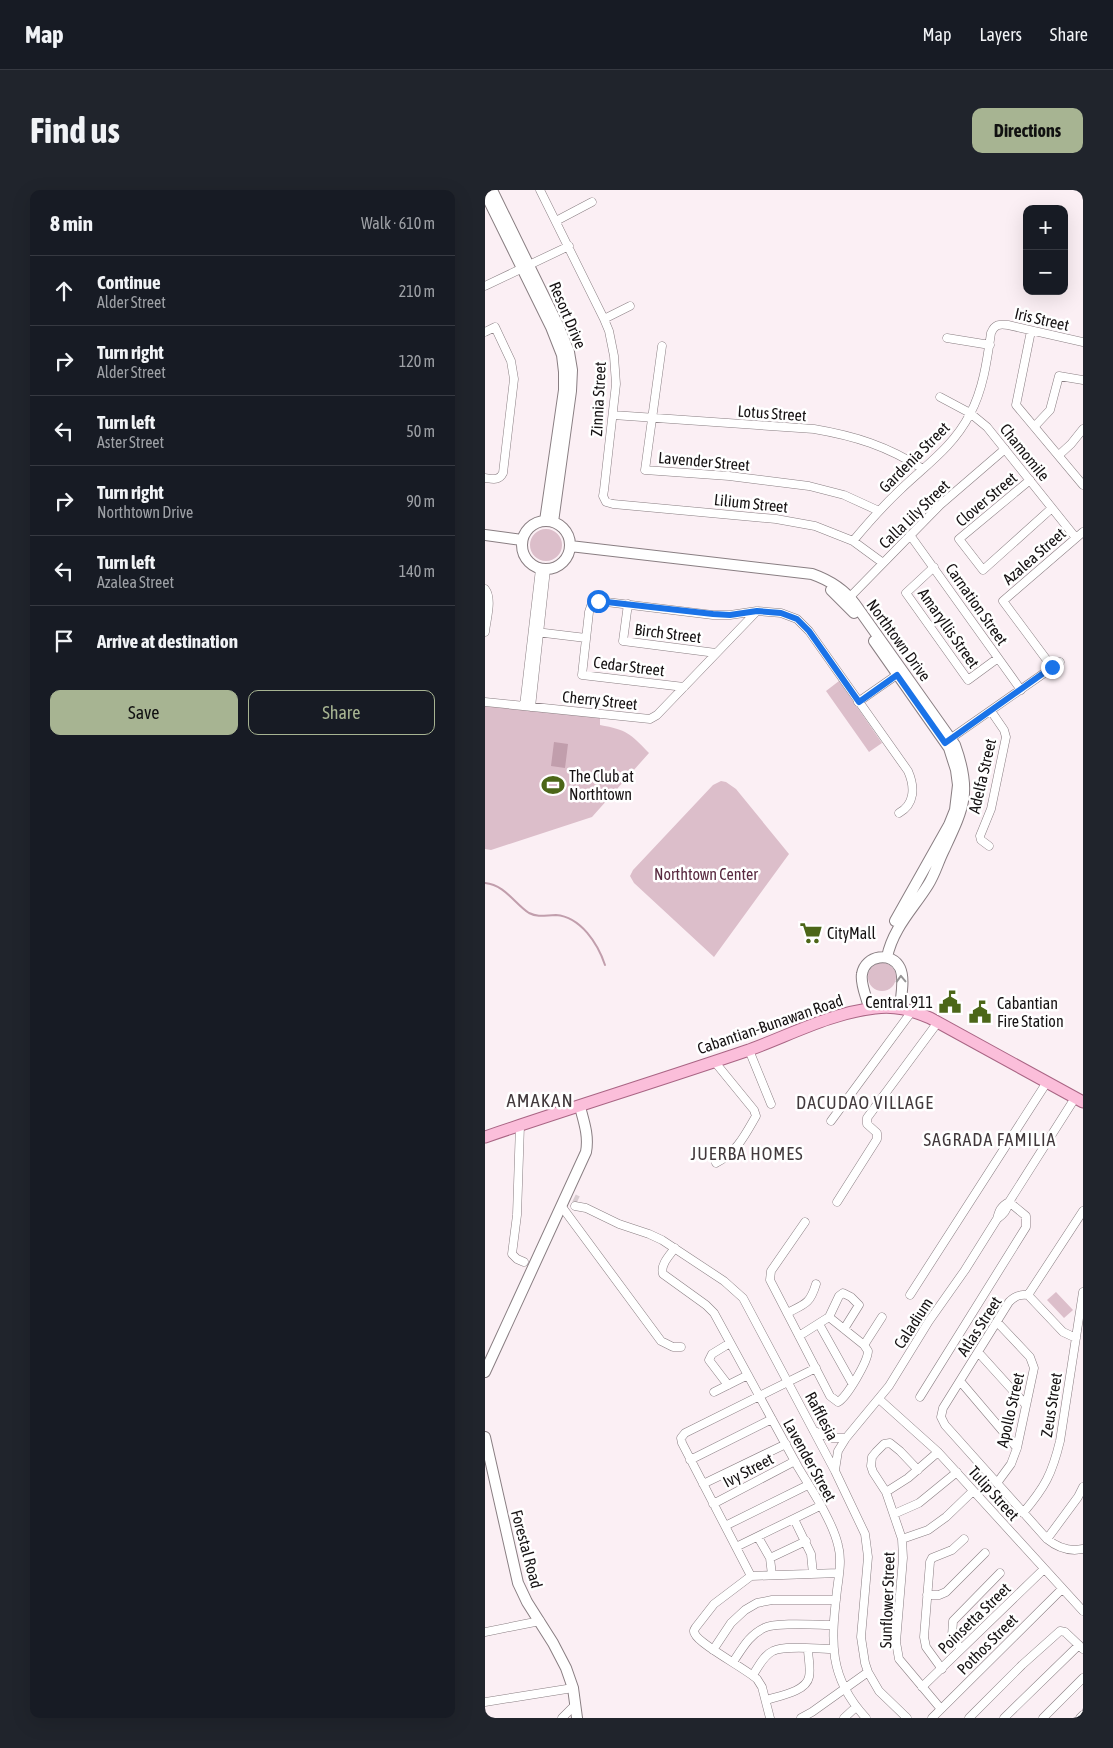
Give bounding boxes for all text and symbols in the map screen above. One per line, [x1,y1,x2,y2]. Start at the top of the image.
text: Map [25,21,64,48]
text: Map [922,24,951,45]
text: Layers [979,24,1022,45]
text: Share [1050,24,1088,45]
button: Directions [972,108,1083,153]
text: Find us [30,110,120,150]
map controls [1023,205,1068,295]
button: + [1023,205,1068,250]
text: 8 min [50,211,93,235]
text: Walk · 610 m [361,214,435,232]
button: − [1023,250,1068,295]
text: Continue [97,271,161,293]
icon: ahead [50,277,78,305]
street label: Resort Drive [546,279,590,351]
text: 210 m [399,282,435,300]
text: Alder Street [97,293,166,311]
street label: Iris Street [1013,304,1071,334]
text: Turn right [97,341,164,363]
icon: right [50,347,78,375]
text: 120 m [399,352,435,370]
street label: Zinnia Street [587,361,609,437]
text: Alder Street [97,363,166,381]
street label: Lotus Street [737,402,807,424]
text: Turn left [97,411,155,433]
icon: left [50,417,78,445]
street label: Gardenia Street [875,418,953,496]
street label: Chamomile [997,420,1053,484]
text: 50 m [406,422,435,440]
text: Aster Street [97,433,164,451]
street label: Lavender Street [657,448,751,474]
street label: Clover Street [952,468,1021,530]
street label: Calla Lily Street [875,476,954,553]
text: Turn right [97,481,164,503]
icon: right [50,487,78,515]
street label: Lilium Street [713,490,789,516]
text: 90 m [406,492,435,510]
text: Northtown Drive [97,503,193,521]
street label: Azalea Street [999,524,1069,588]
text: Turn left [97,551,155,573]
icon: left [50,557,78,585]
street label: Carnation Street [942,560,1012,649]
text: 140 m [399,562,435,580]
text: Azalea Street [97,573,174,591]
street label: Amaryllis Street [914,585,983,672]
route start [587,590,610,613]
street label: Northtown Drive [863,596,935,684]
street label: Birch Street [634,620,703,646]
icon: arrive [50,627,78,655]
text: Arrive at destination [97,630,238,652]
street label: Cedar Street [592,653,666,679]
route end [1041,656,1064,679]
street label: Cherry Street [561,687,639,714]
button: Save [50,690,238,735]
button: Share [248,690,435,735]
street label: Adelfa Street [965,737,999,815]
place label: The Club at Northtown [569,767,634,803]
sports icon: The Club at Northtown [540,772,566,798]
park label: Northtown Center [654,865,758,883]
supermarket icon: CityMall [798,920,824,946]
place label: CityMall [827,924,876,943]
one-way arrow [896,975,907,983]
public building icon: Central 911 [937,989,963,1015]
street label: Cabantian-Bunawan Road [695,991,845,1057]
place label: Central 911 [865,993,933,1011]
place label: Cabantian Fire Station [997,994,1064,1030]
public building icon: Cabantian Fire Station [967,999,993,1025]
district label: AMAKAN [506,1089,574,1111]
district label: DACUDAO VILLAGE [796,1092,934,1113]
district label: SAGRADA FAMILIA [924,1129,1056,1150]
district label: JUERBA HOMES [690,1143,804,1164]
street label: Atlas Street [953,1293,1005,1359]
street label: Caladium [890,1294,936,1352]
street label: Apollo Street [993,1371,1028,1449]
street label: Zeus Street [1037,1371,1065,1439]
street label: Rafflesia [802,1389,842,1443]
street label: Lavender Street [780,1415,840,1505]
street label: Ivy Street [720,1449,777,1492]
street label: Tulip Street [964,1462,1023,1525]
street label: Forestal Road [508,1508,546,1590]
street label: Sunflower Street [876,1551,898,1649]
street label: Poinsetta Street [934,1579,1014,1657]
street label: Pothos Street [953,1610,1021,1678]

